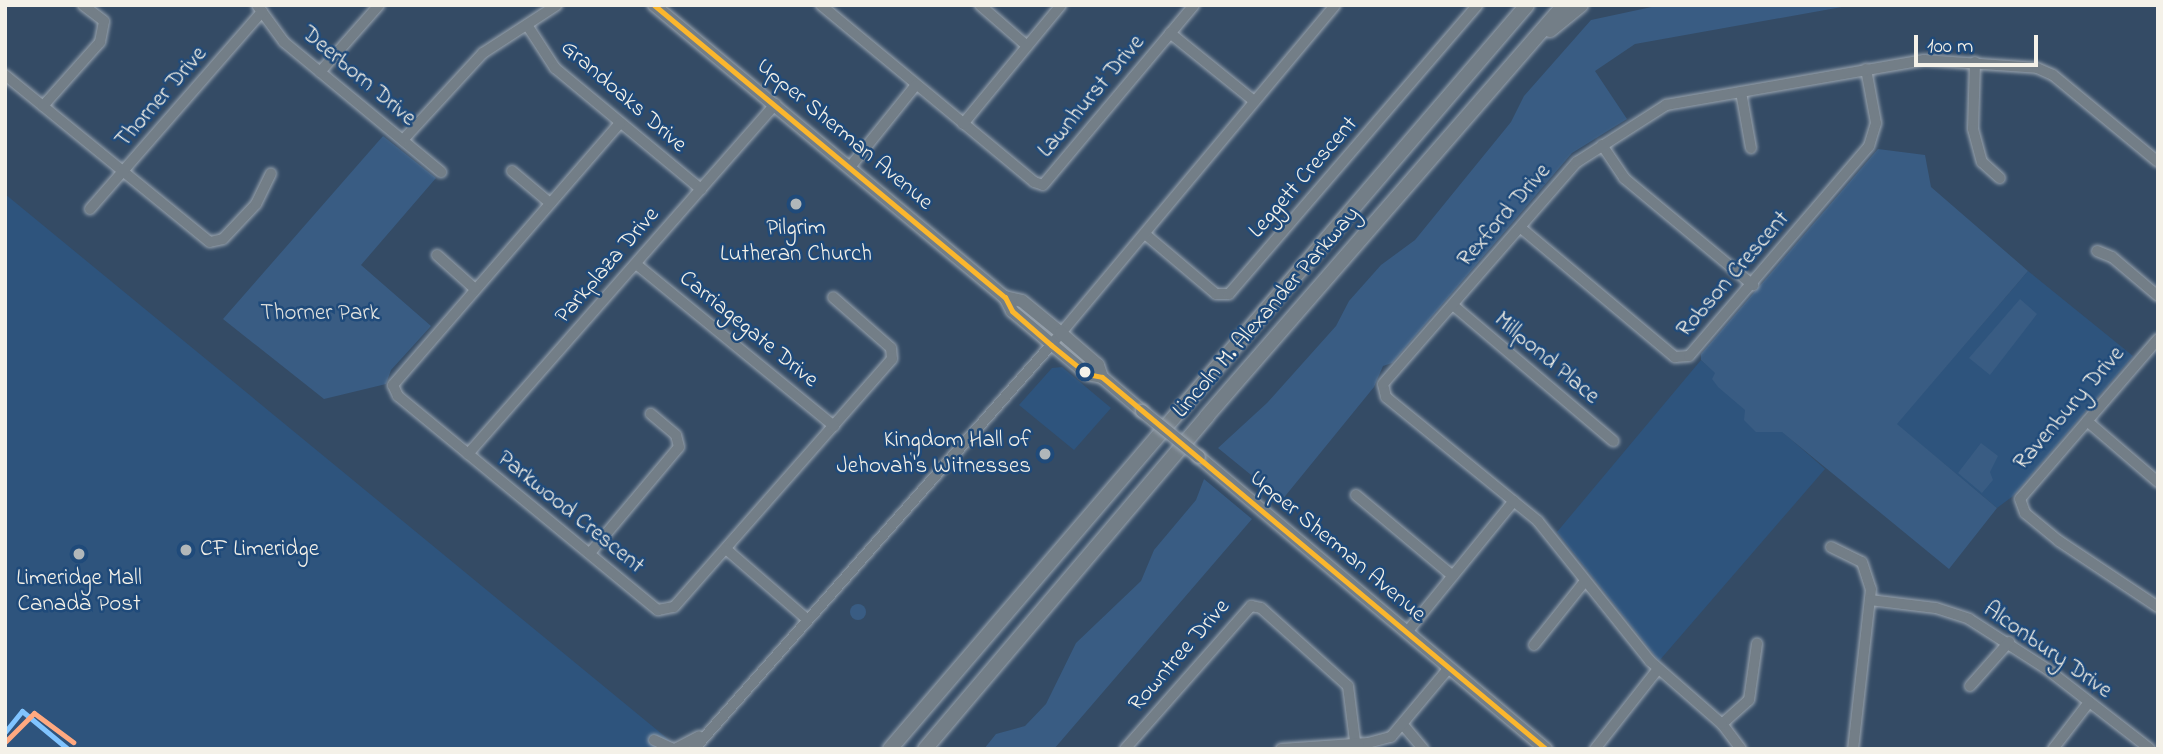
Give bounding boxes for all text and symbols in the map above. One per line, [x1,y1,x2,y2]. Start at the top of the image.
street label: Deerborn Drive [295,21,421,133]
scale bar [1918,21,2042,65]
street label: Lawnhurst Drive [1033,30,1151,164]
text: 100 m [1927,32,1973,62]
street label: Grandoaks Drive [554,35,692,159]
street label: Thorner Drive [110,41,214,155]
street label: Upper Sherman Avenue [750,53,938,217]
street label: Leggett Crescent [1244,111,1364,245]
street label: Rexford Drive [1452,158,1558,274]
marker: Pilgrim Lutheran Church [788,196,804,212]
street label: Parkplaza Drive [550,202,666,330]
street label: Lincoln M. Alexander Parkway [1168,202,1366,424]
street label: Robson Crescent [1672,206,1796,344]
place label: Pilgrim Lutheran Church [720,215,872,269]
street label: Carriagegate Drive [673,265,823,395]
park label: Thorner Park [260,300,380,328]
street label: Millpond Place [1488,307,1604,411]
street label: Ravenbury Drive [2009,341,2131,477]
unlabelled marker [1078,365,1092,379]
place label: Kingdom Hall of Jehovah's Witnesses [837,427,1031,481]
street label: Parkwood Crescent [491,446,649,580]
marker: Kingdom Hall of Jehovah's Witnesses [1037,446,1053,462]
street label: Upper Sherman Avenue [1243,465,1431,629]
place label: CF Limeridge [200,536,319,564]
marker: CF Limeridge [178,542,194,558]
marker: Limeridge Mall Canada Post [71,546,87,562]
place label: Limeridge Mall Canada Post [16,565,142,619]
street label: Rowntree Drive [1124,594,1236,718]
street label: Alconbury Drive [1977,597,2117,705]

